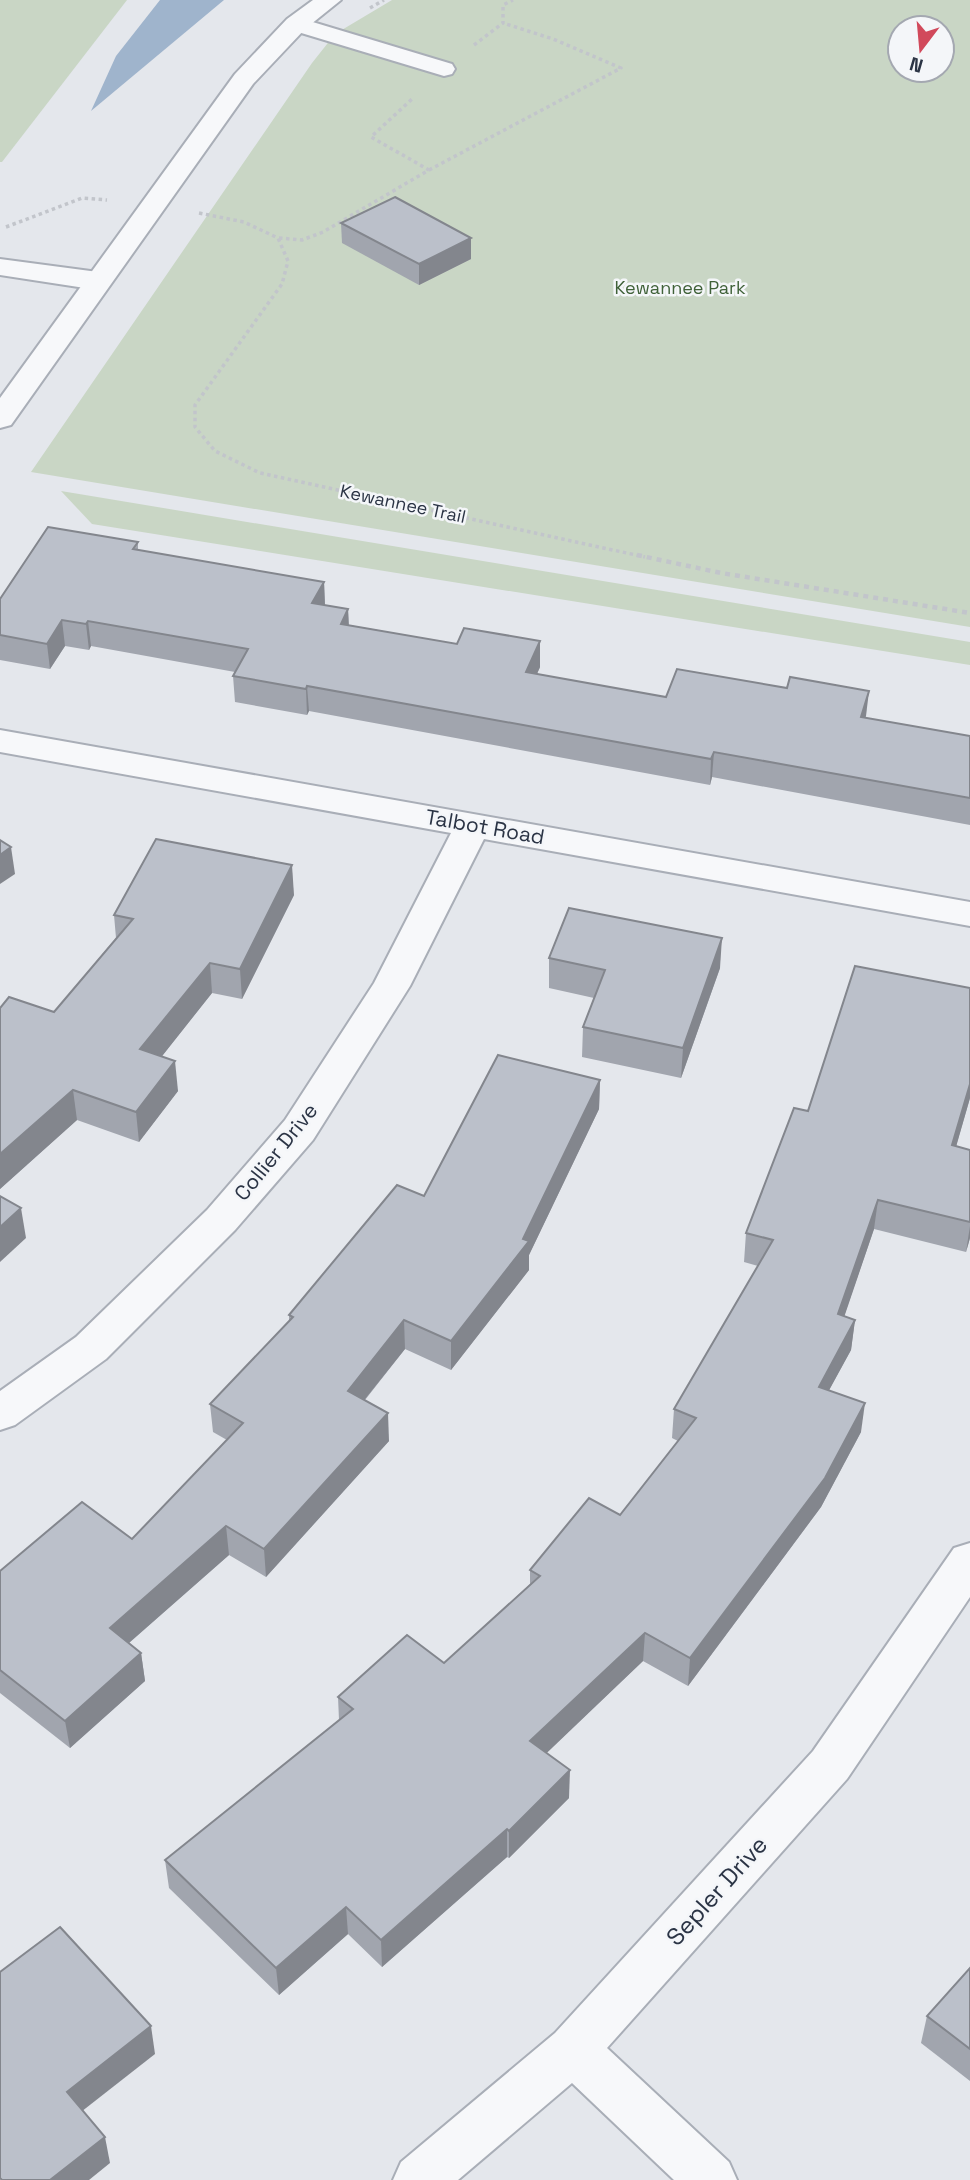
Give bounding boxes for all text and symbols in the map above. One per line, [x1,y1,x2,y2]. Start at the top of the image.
north arrow [886,14,956,84]
text: N [907,51,926,79]
park label: Kewannee Park [614,276,746,299]
street label: Kewannee Trail [338,479,468,528]
street label: Talbot Road [423,803,547,850]
street label: Collier Drive [228,1097,323,1206]
street label: Sepler Drive [659,1829,774,1952]

